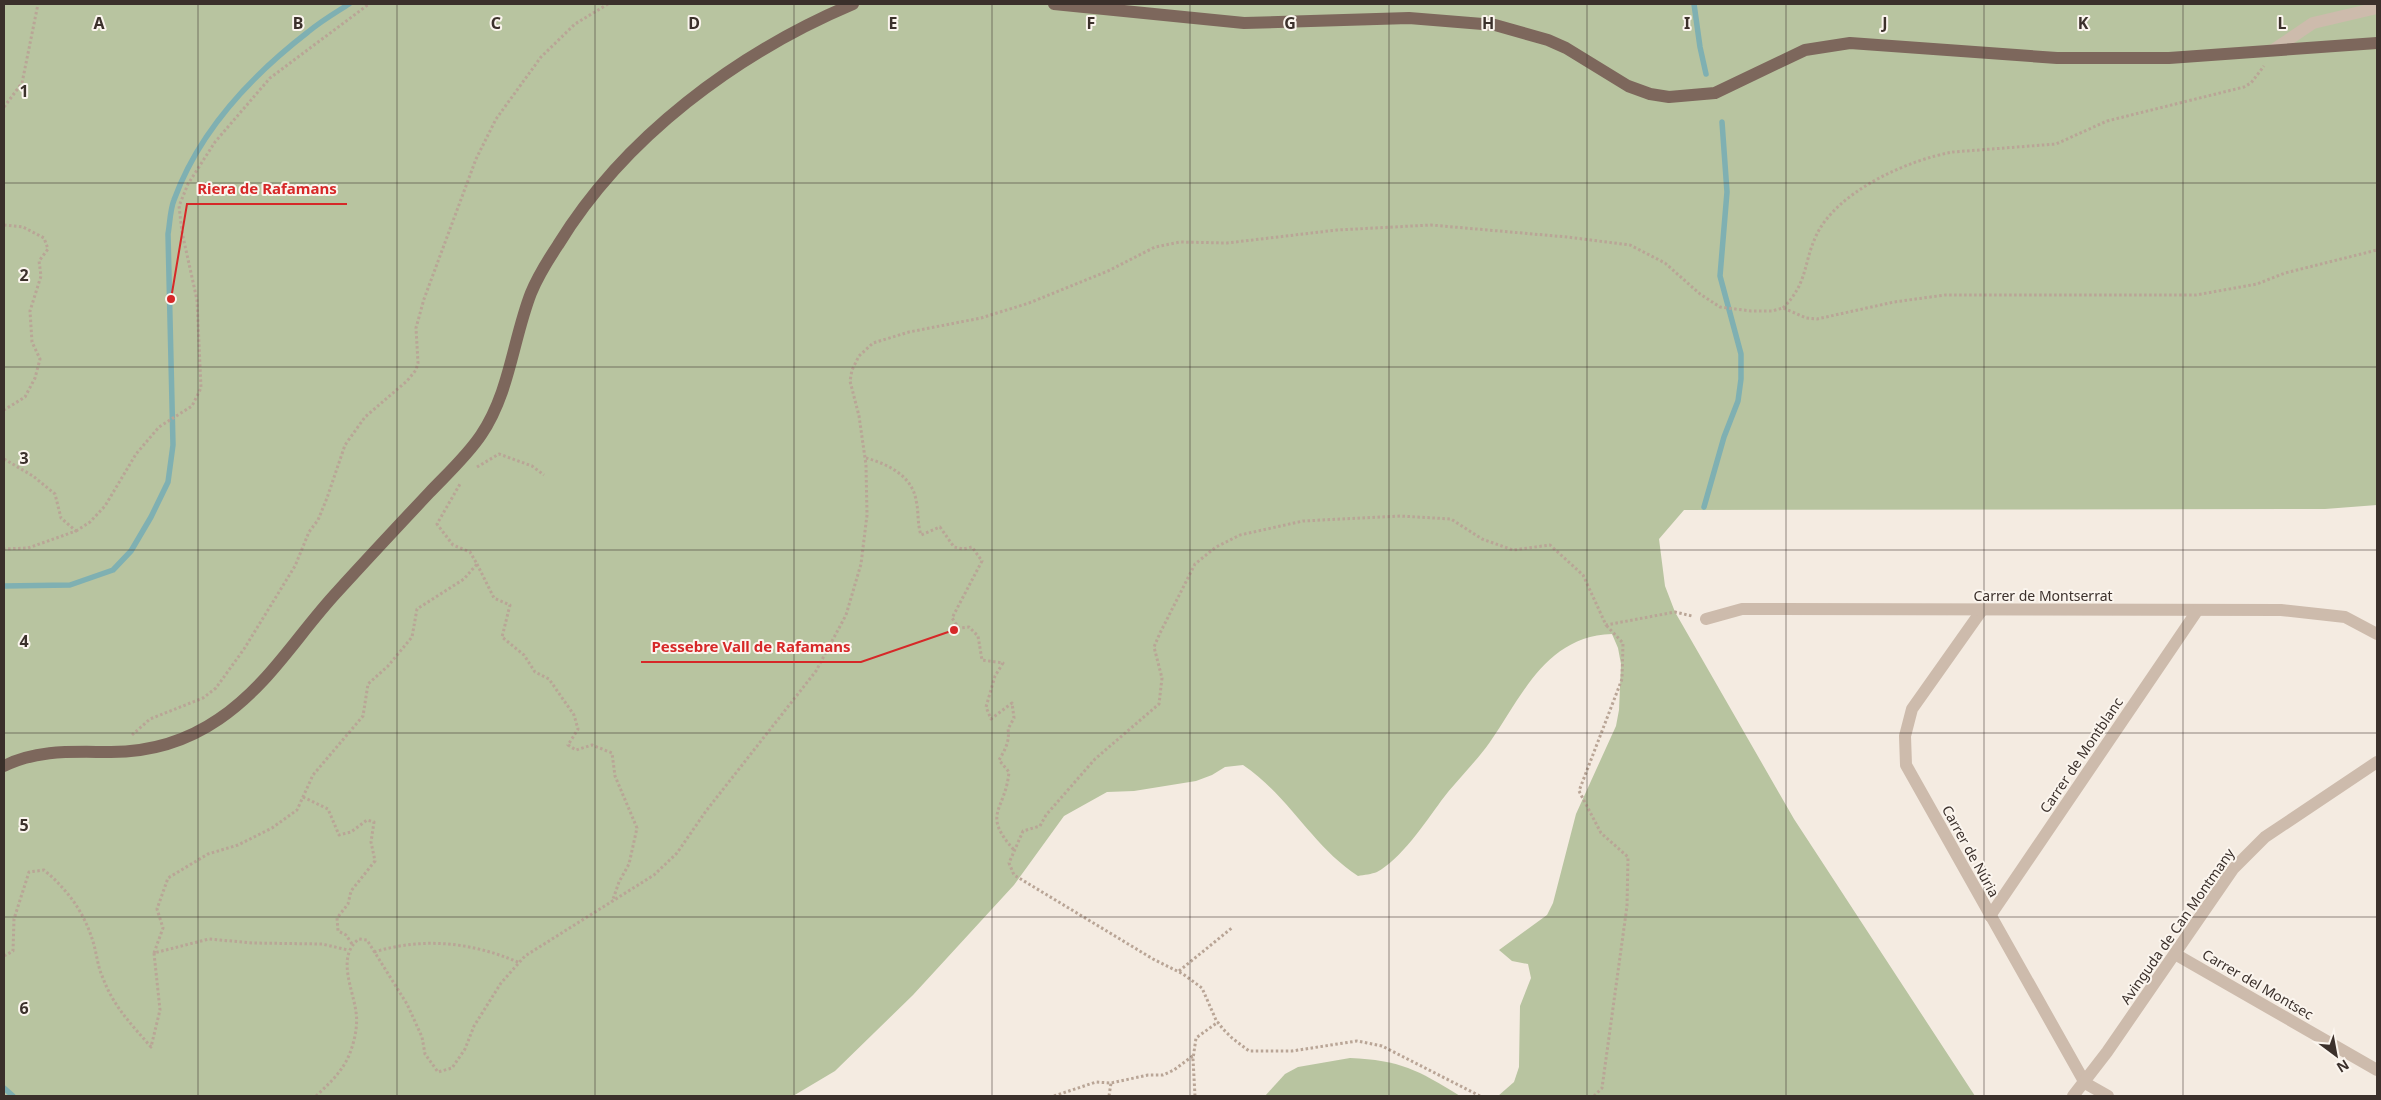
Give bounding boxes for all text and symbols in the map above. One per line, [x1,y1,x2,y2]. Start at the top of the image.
text: A [93,12,105,34]
text: B [293,12,303,34]
text: C [491,12,501,34]
text: D [688,12,700,34]
text: E [889,12,898,34]
text: F [1087,12,1095,34]
text: G [1284,12,1296,34]
text: H [1482,12,1494,34]
text: I [1684,12,1690,34]
text: J [1880,12,1888,34]
text: K [2078,12,2089,34]
text: L [2278,12,2287,34]
text: 1 [19,80,29,102]
callout: Riera de Rafamans [187,174,347,204]
text: Riera de Rafamans [197,178,337,198]
text: 2 [19,264,29,286]
text: 3 [19,447,29,469]
street label: Carrer de Montserrat [1973,586,2113,605]
text: 4 [19,630,29,652]
callout: Pessebre Vall de Rafamans [641,632,861,662]
text: Pessebre Vall de Rafamans [651,636,851,656]
street label: Carrer de Montblanc [2035,693,2127,817]
street label: Carrer de Núria [1938,802,2004,900]
text: 5 [19,814,29,836]
street label: Avinguda de Can Montmany [2116,843,2239,1008]
street label: Carrer del Montsec [2199,944,2317,1024]
text: 6 [19,997,29,1019]
north arrow [2311,1030,2361,1080]
text: N [2333,1055,2353,1078]

